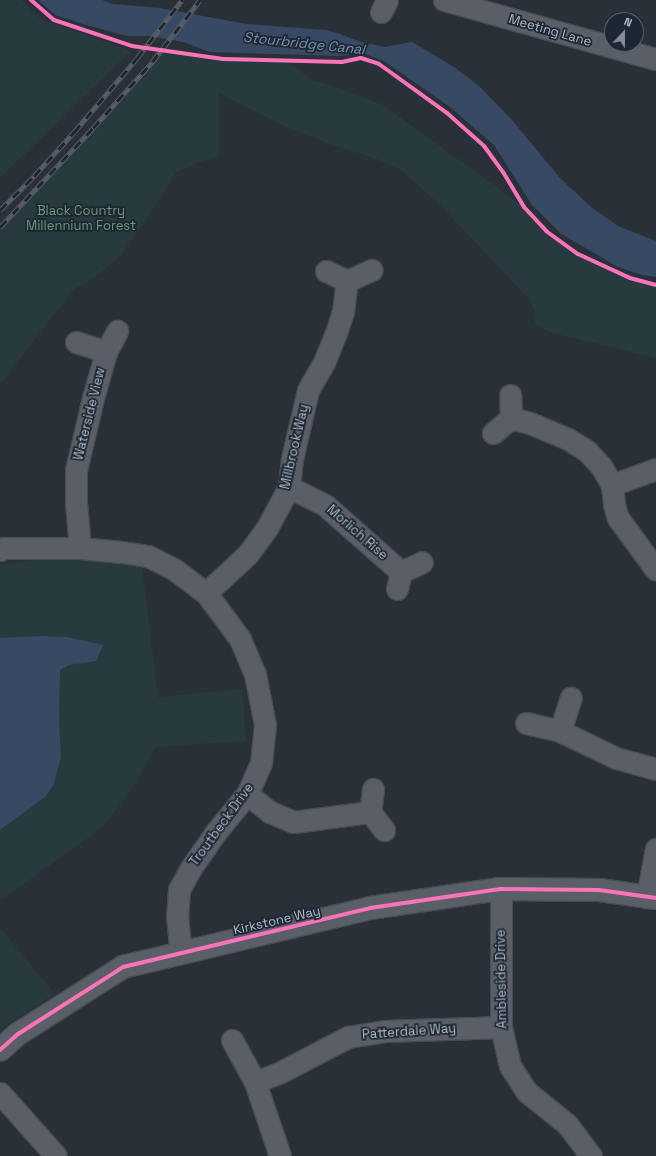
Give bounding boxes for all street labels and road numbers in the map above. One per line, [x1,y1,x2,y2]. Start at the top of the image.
street label: Meeting Lane [507,12,593,50]
street label: Waterside View [71,366,109,462]
street label: Millbrook Way [278,403,312,491]
street label: Morlich Rise [323,502,391,564]
street label: Troutbeck Drive [187,781,257,869]
street label: Kirkstone Way [232,903,322,939]
street label: Ambleside Drive [493,929,511,1029]
street label: Patterdale Way [361,1021,457,1043]

